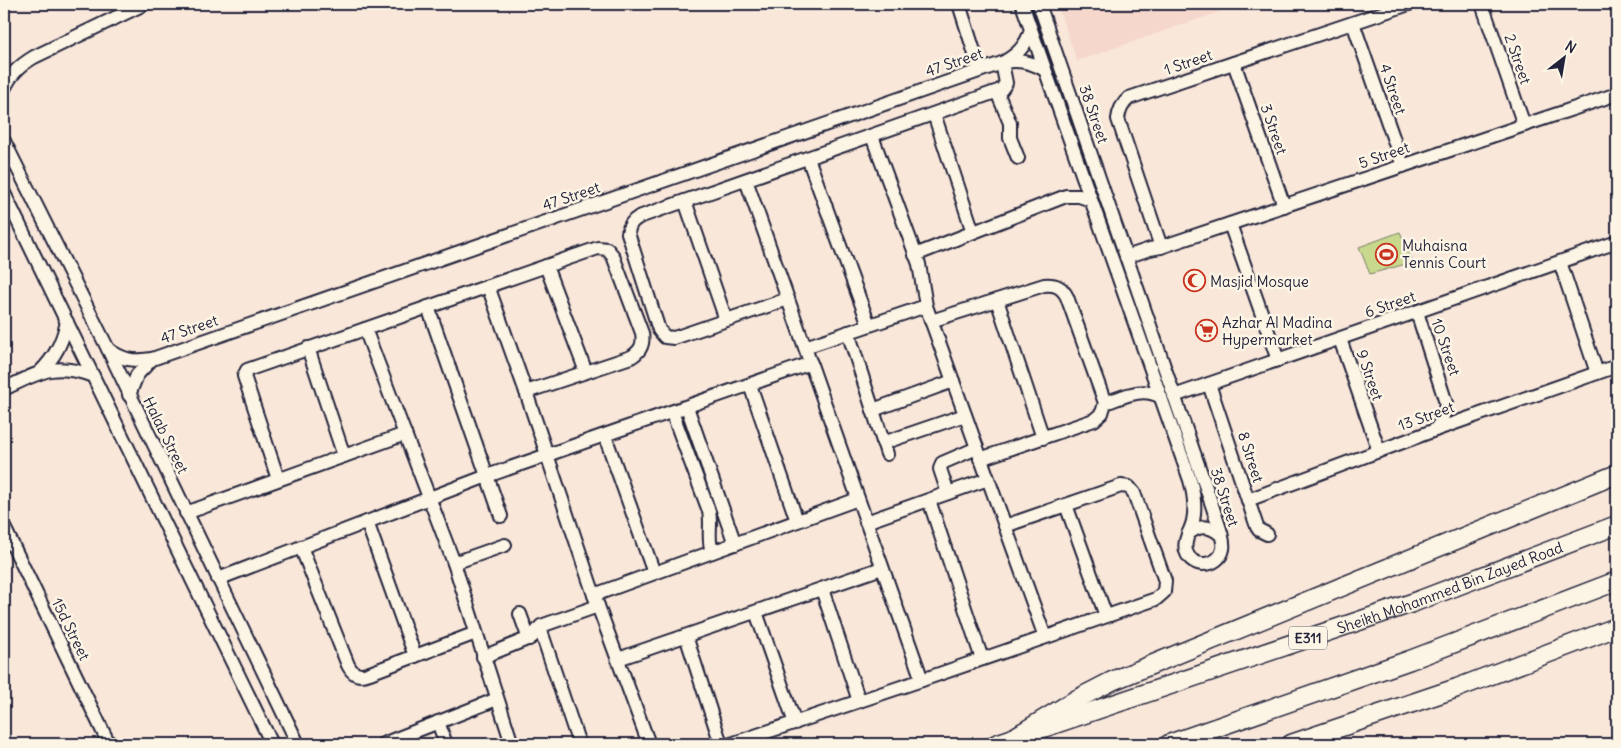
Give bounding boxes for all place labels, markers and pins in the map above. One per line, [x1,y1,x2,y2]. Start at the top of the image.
place label: Muhaisna Tennis Court [1402,236,1486,272]
sports icon: Muhaisna Tennis Court [1374,242,1398,266]
mosque icon: Masjid Mosque [1182,269,1206,293]
place label: Masjid Mosque [1210,272,1309,291]
place label: Azhar Al Madina Hypermarket [1222,313,1333,349]
supermarket icon: Azhar Al Madina Hypermarket [1194,319,1218,343]

